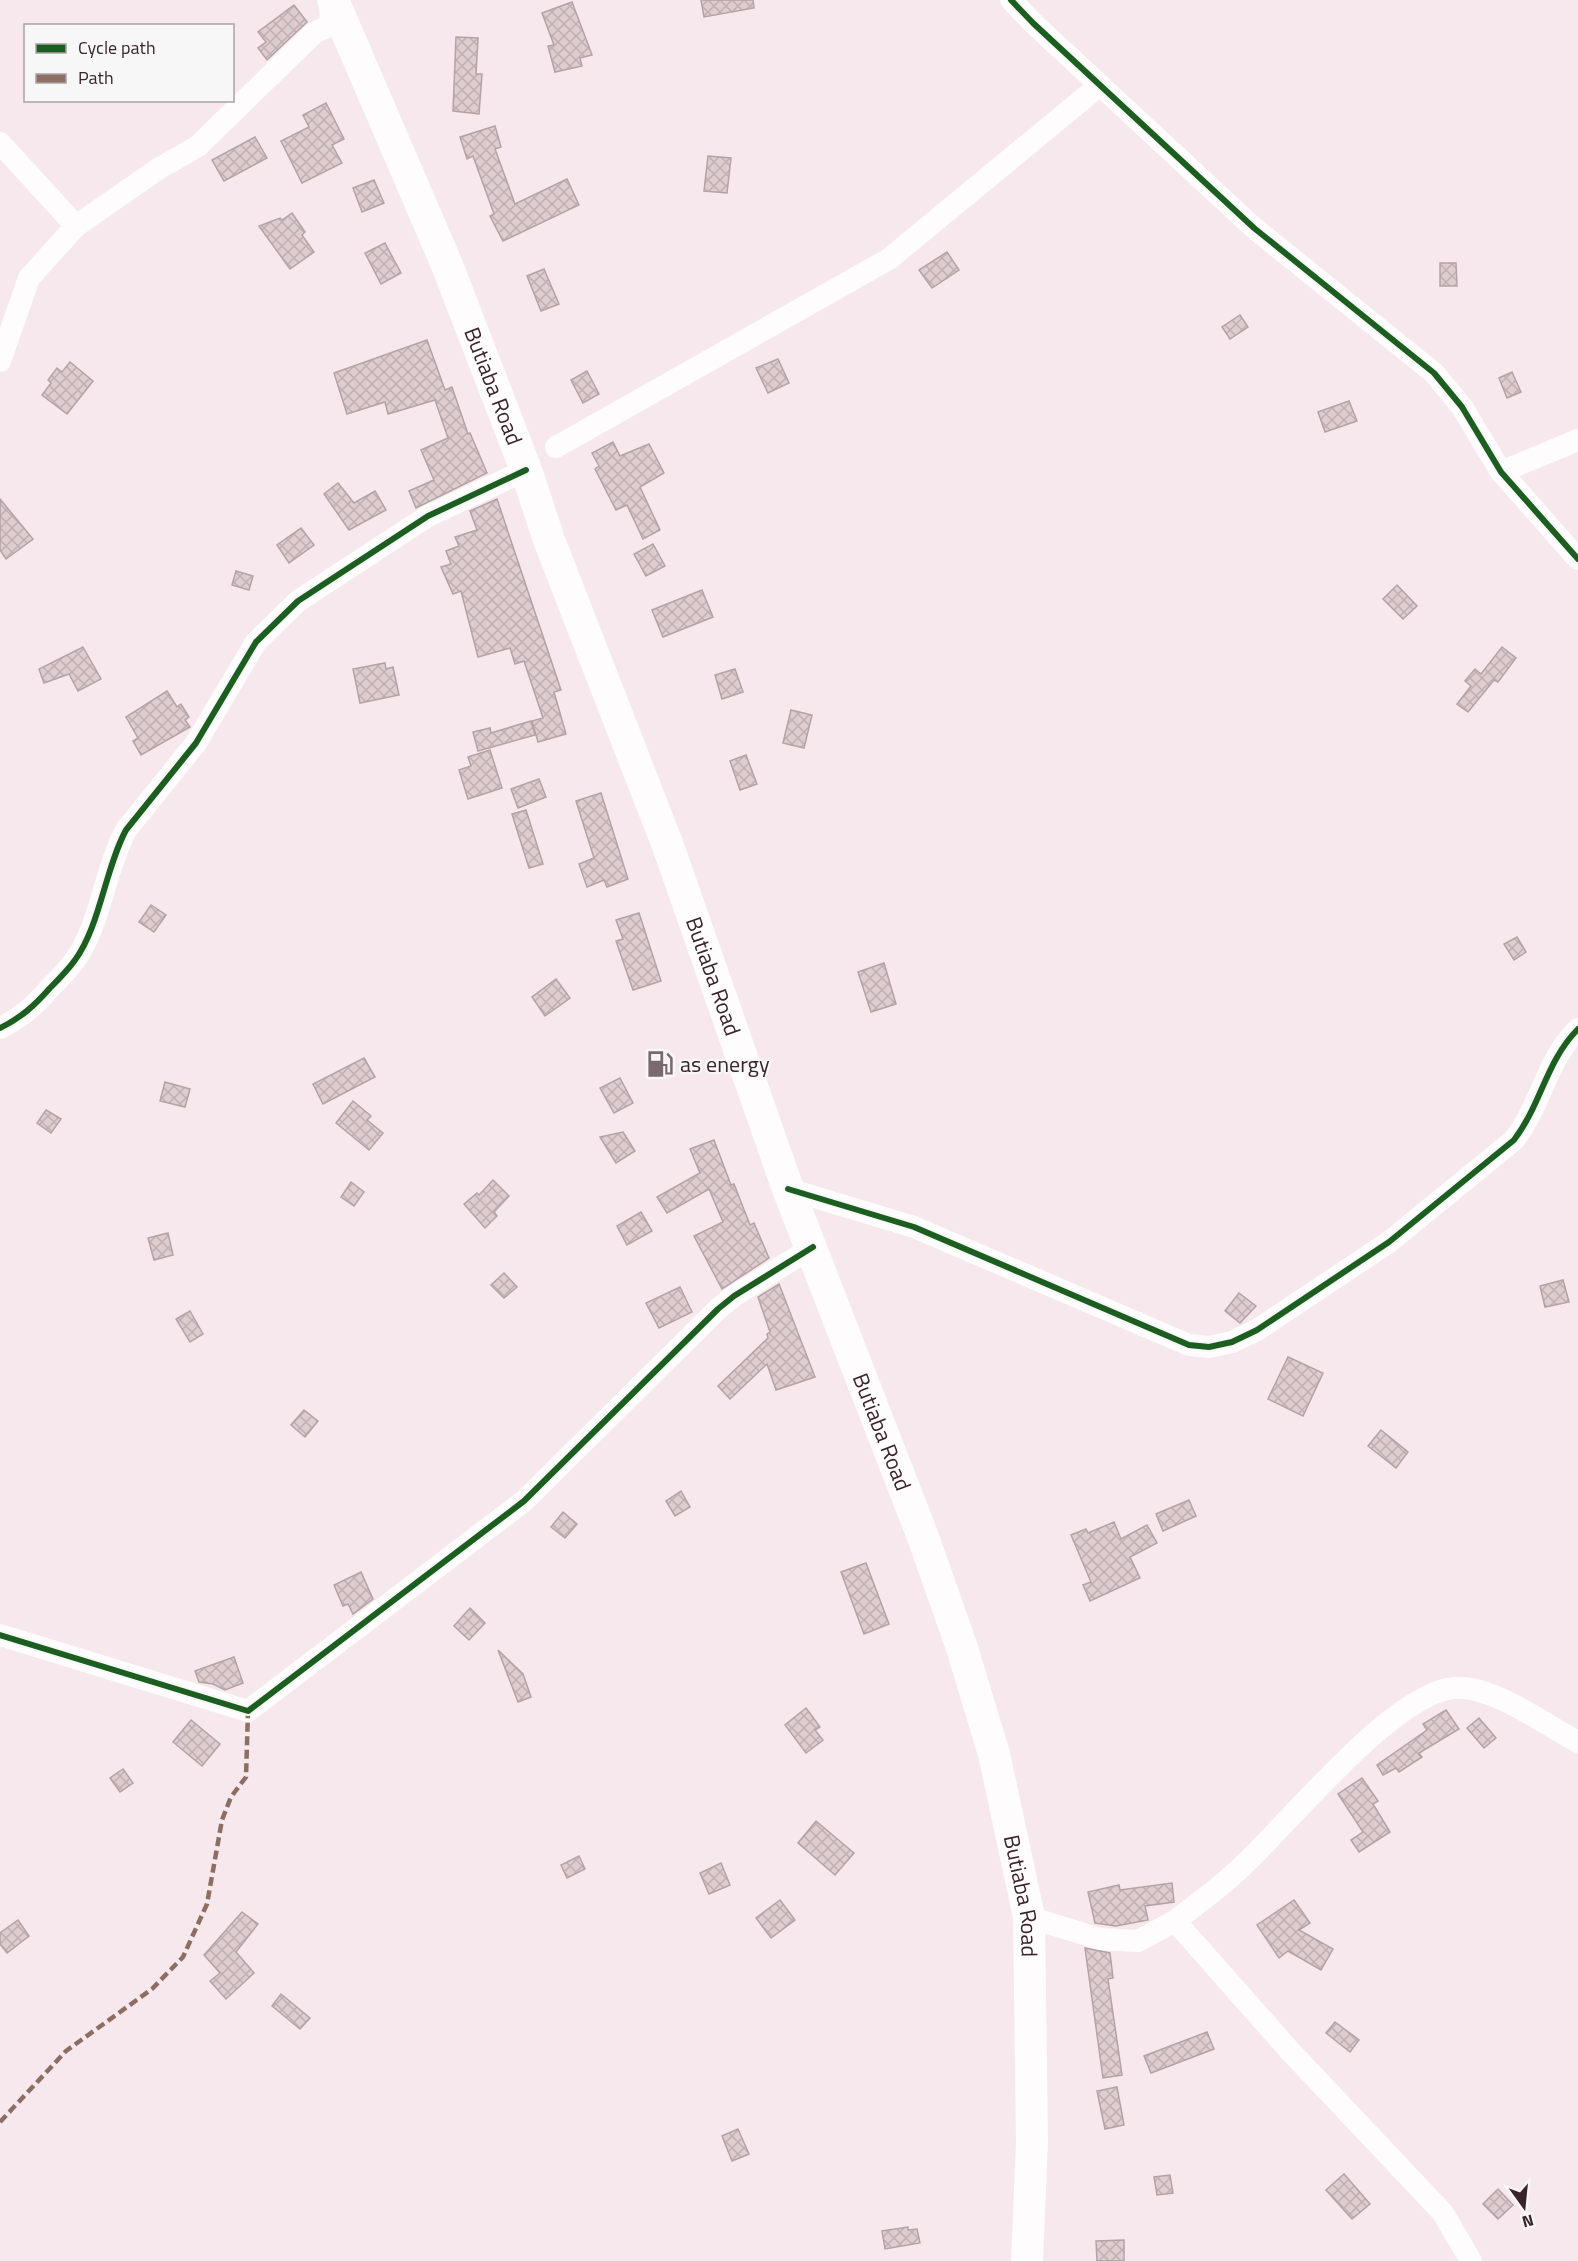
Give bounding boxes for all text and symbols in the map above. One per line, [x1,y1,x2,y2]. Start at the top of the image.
legend [24,24,234,102]
text: Cycle path [78,34,156,61]
text: Path [78,64,114,91]
street label: Butiaba Road [455,322,532,450]
street label: Butiaba Road [677,912,750,1040]
place label: as energy [680,1047,770,1081]
fuel station icon: as energy [645,1049,675,1079]
street label: Butiaba Road [844,1368,920,1496]
street label: Butiaba Road [995,1831,1047,1957]
north arrow [1494,2177,1554,2237]
text: N [1519,2208,1536,2235]

